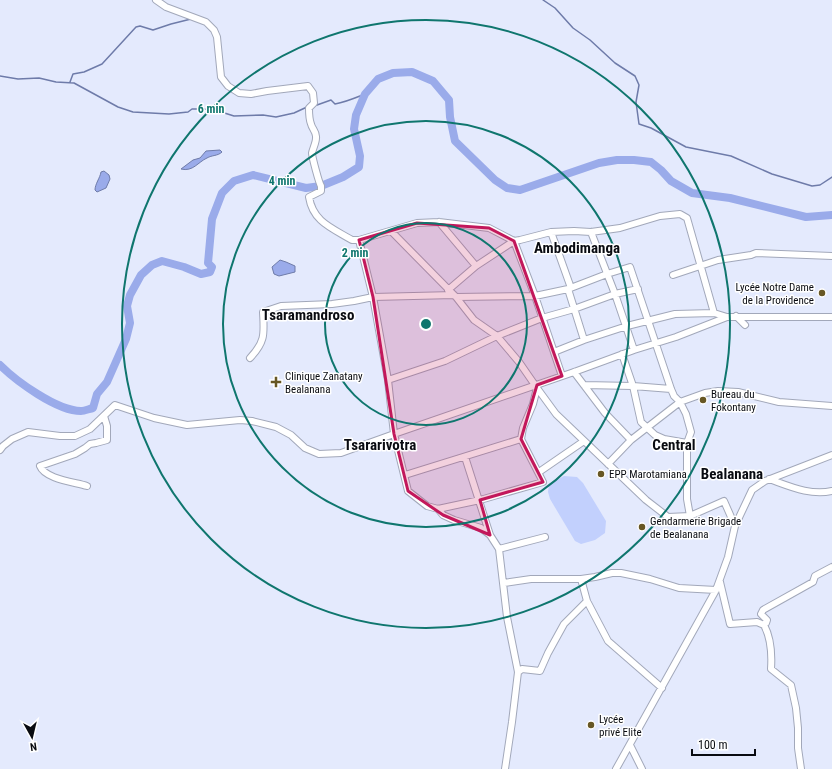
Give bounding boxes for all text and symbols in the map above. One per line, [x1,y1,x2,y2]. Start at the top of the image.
text: 6 min [198,102,224,116]
text: 4 min [269,174,295,188]
district label: Ambodimanga [534,239,620,257]
text: 2 min [342,246,368,260]
place label: Lycée Notre Dame de la Providence [736,281,814,307]
marker: Lycée Notre Dame de la Providence [817,288,827,298]
district label: Tsaramandroso [262,306,354,324]
centre of rings [419,317,433,331]
place label: Clinique Zanatany Bealanana [285,370,363,396]
marker: Clinique Zanatany Bealanana [270,376,282,388]
place label: Bureau du Fokontany [711,388,756,414]
marker: Bureau du Fokontany [698,395,708,405]
district label: Tsararivotra [344,436,416,454]
district label: Central [652,436,696,454]
district label: Bealanana [701,465,763,483]
place label: EPP Marotamiana [609,468,687,481]
marker: EPP Marotamiana [596,469,606,479]
place label: Gendarmerie Brigade de Bealanana [650,515,741,541]
marker: Gendarmerie Brigade de Bealanana [637,522,647,532]
place label: Lycée privé Elite [599,713,642,739]
north arrow [12,717,52,757]
marker: Lycée privé Elite [586,720,596,730]
scale bar [692,731,755,757]
text: 100 m [698,738,728,752]
text: N [29,740,38,753]

